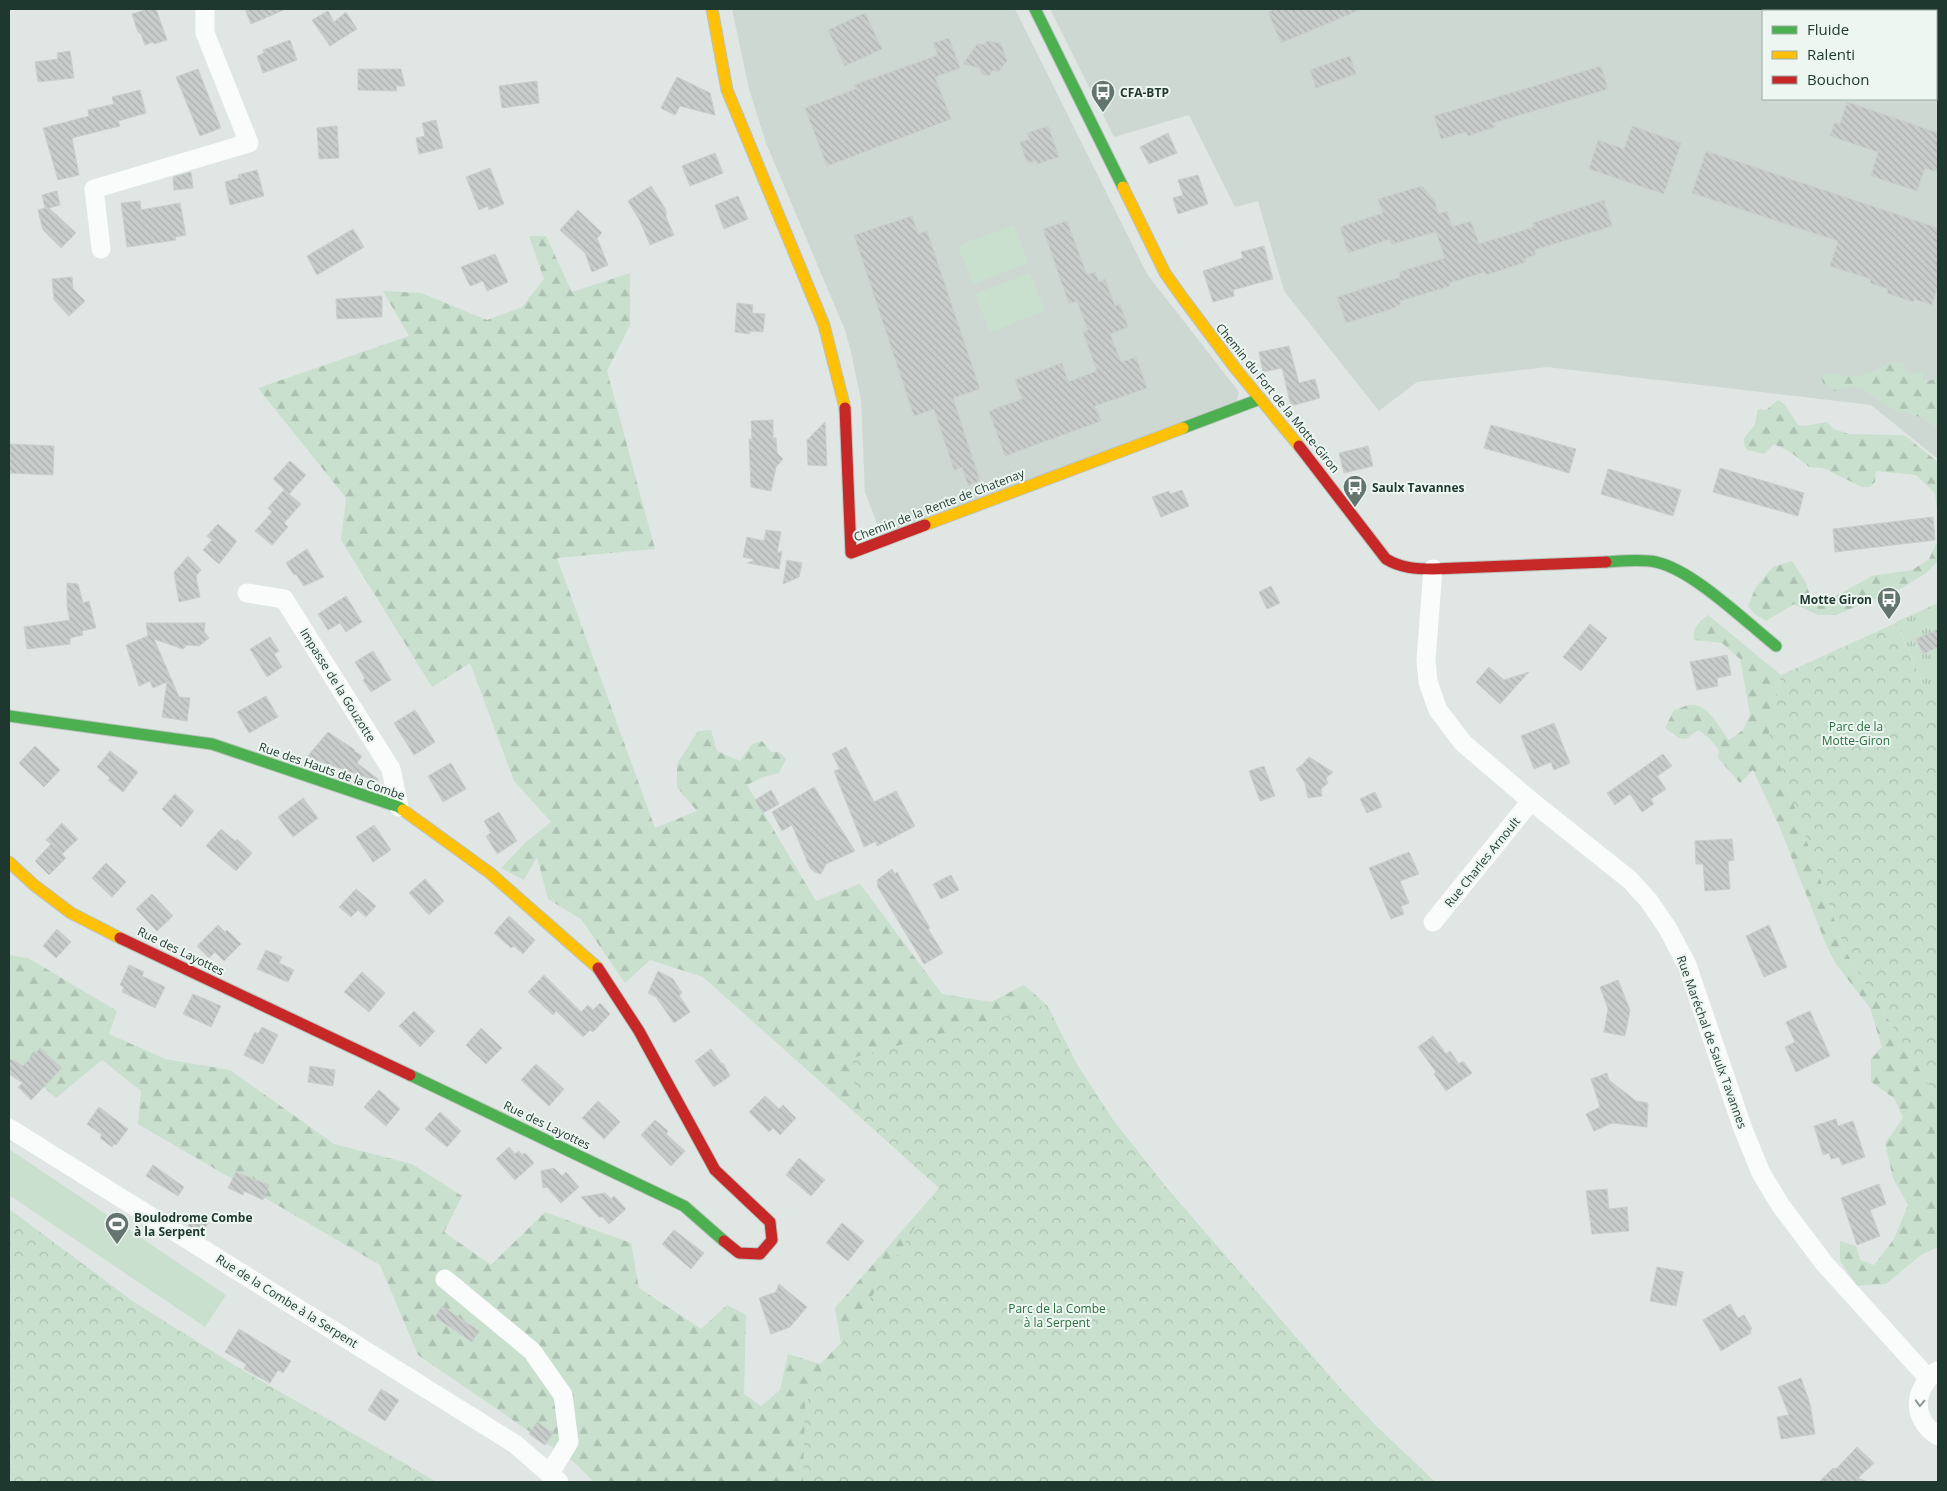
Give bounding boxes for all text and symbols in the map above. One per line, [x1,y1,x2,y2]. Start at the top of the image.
legend [1762,10,1937,100]
text: Fluide [1807,19,1849,39]
text: Ralenti [1807,44,1855,64]
text: Bouchon [1807,69,1870,89]
bus stop icon: CFA-BTP [1090,79,1116,113]
place label: CFA-BTP [1120,84,1169,101]
street label: Chemin du Fort de la Motte-Giron [1212,320,1344,476]
street label: Chemin de la Rente de Chatenay [851,464,1028,546]
bus stop icon: Saulx Tavannes [1342,474,1368,508]
place label: Saulx Tavannes [1372,479,1465,496]
bus stop icon: Motte Giron [1876,586,1902,620]
place label: Motte Giron [1800,591,1872,608]
street label: Impasse de la Gouzotte [296,625,380,745]
park label: Parc de la Motte-Giron [1822,718,1890,749]
street label: Rue des Hauts de la Combe [257,738,408,804]
street label: Rue Charles Arnoult [1440,813,1524,911]
street label: Rue des Layottes [135,923,228,980]
street label: Rue Maréchal de Saulx Tavannes [1673,953,1751,1131]
street label: Rue des Layottes [501,1097,594,1154]
place label: Boulodrome Combe à la Serpent [134,1209,252,1240]
sports icon: Boulodrome Combe à la Serpent [104,1211,130,1245]
street label: Rue de la Combe à la Serpent [213,1250,361,1352]
park label: Parc de la Combe à la Serpent [1008,1300,1106,1331]
one-way arrow [1914,1399,1925,1407]

